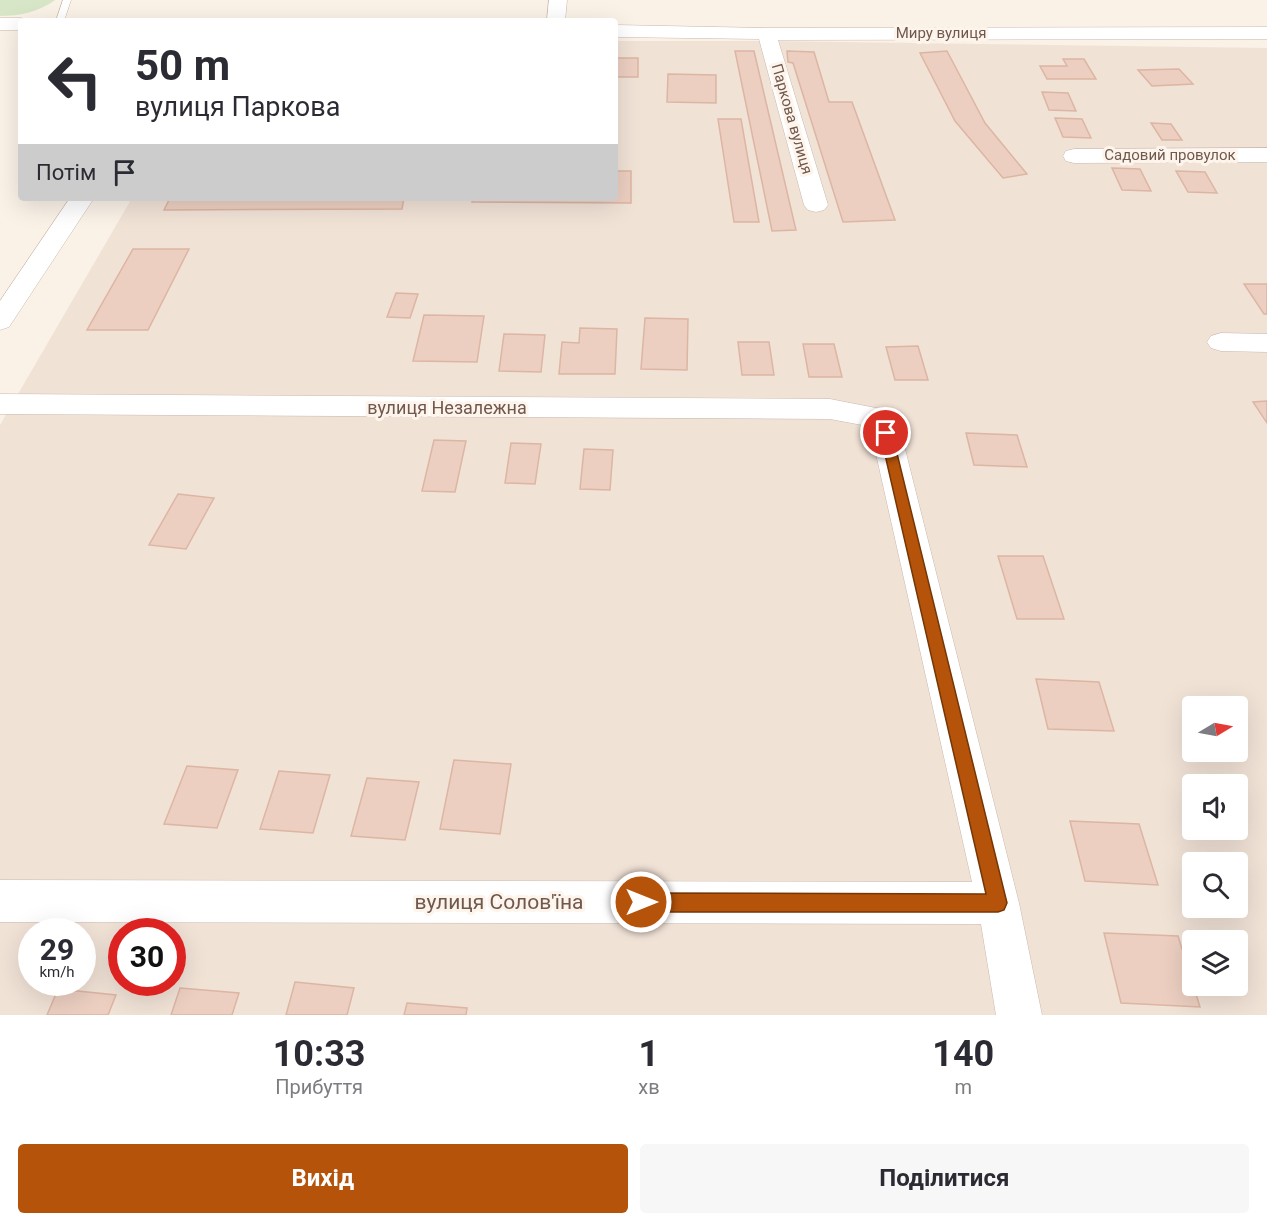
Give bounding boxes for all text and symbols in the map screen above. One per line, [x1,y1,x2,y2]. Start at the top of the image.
street label: Миру вулиця [896,24,986,42]
text: 50 m [135,41,230,90]
icon: left [36,42,114,120]
street label: Паркова вулиця [768,62,816,176]
text: вулиця Паркова [135,91,340,123]
street label: Садовий провулок [1104,146,1236,164]
icon: arrive [108,156,141,189]
text: Потім [36,160,96,185]
street label: вулиця Незалежна [367,397,527,418]
pin [860,407,911,458]
icon: arrive [869,416,902,449]
north arrow [1182,696,1248,762]
map controls [1182,696,1248,996]
button: sound [1182,774,1248,840]
button: search [1182,852,1248,918]
position arrow [609,870,673,934]
street label: вулиця Солов'їна [415,890,583,914]
speed limit sign: 30 [108,918,186,996]
button: layers [1182,930,1248,996]
text: 29 [40,932,74,967]
text: km/h [39,963,75,981]
text: 10:33 [273,1033,365,1075]
text: 1 [639,1033,659,1075]
text: 140 [932,1033,994,1075]
text: Прибуття [275,1075,363,1099]
text: хв [638,1075,660,1099]
text: m [954,1075,972,1099]
button: Вихід [18,1144,628,1213]
button: Поділитися [640,1144,1249,1213]

